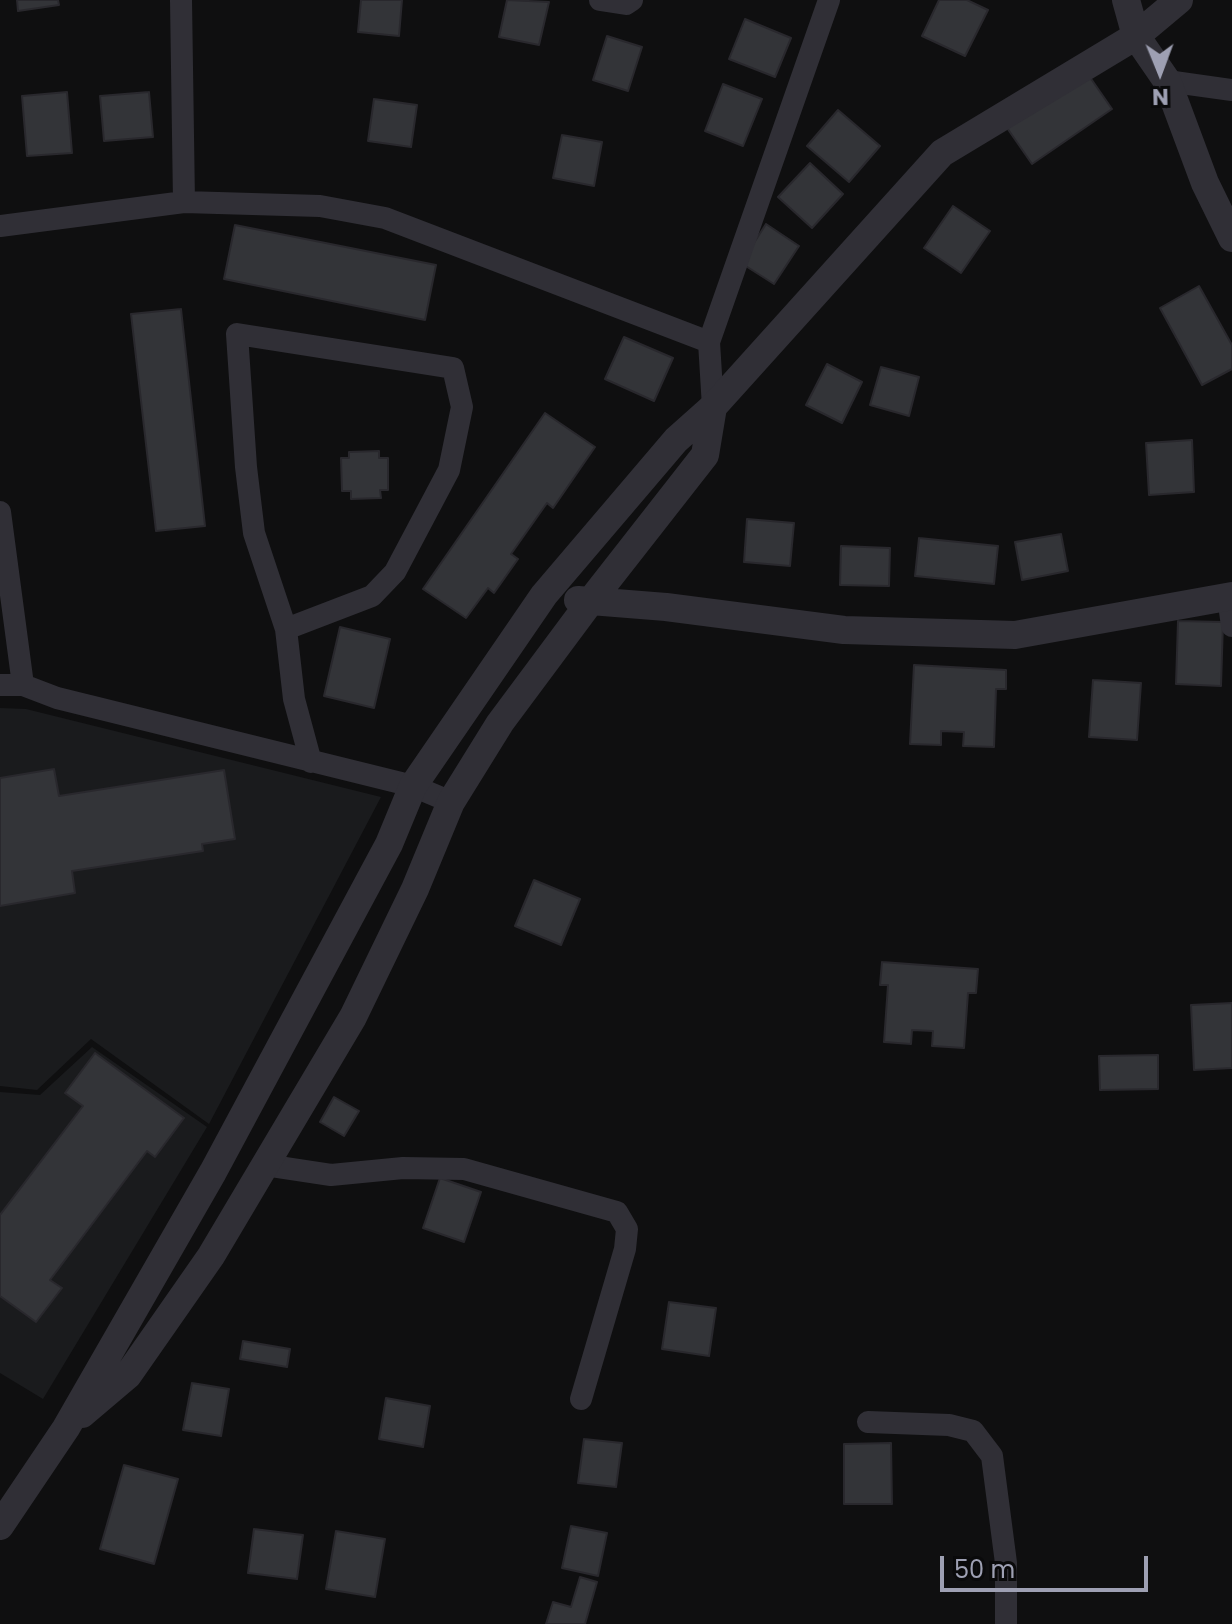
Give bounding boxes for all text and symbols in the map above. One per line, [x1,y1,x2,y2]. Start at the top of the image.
north arrow [1120,32,1200,112]
text: N [1152,81,1169,112]
scale bar [944,1540,1152,1590]
text: 50 m [954,1553,1015,1586]

